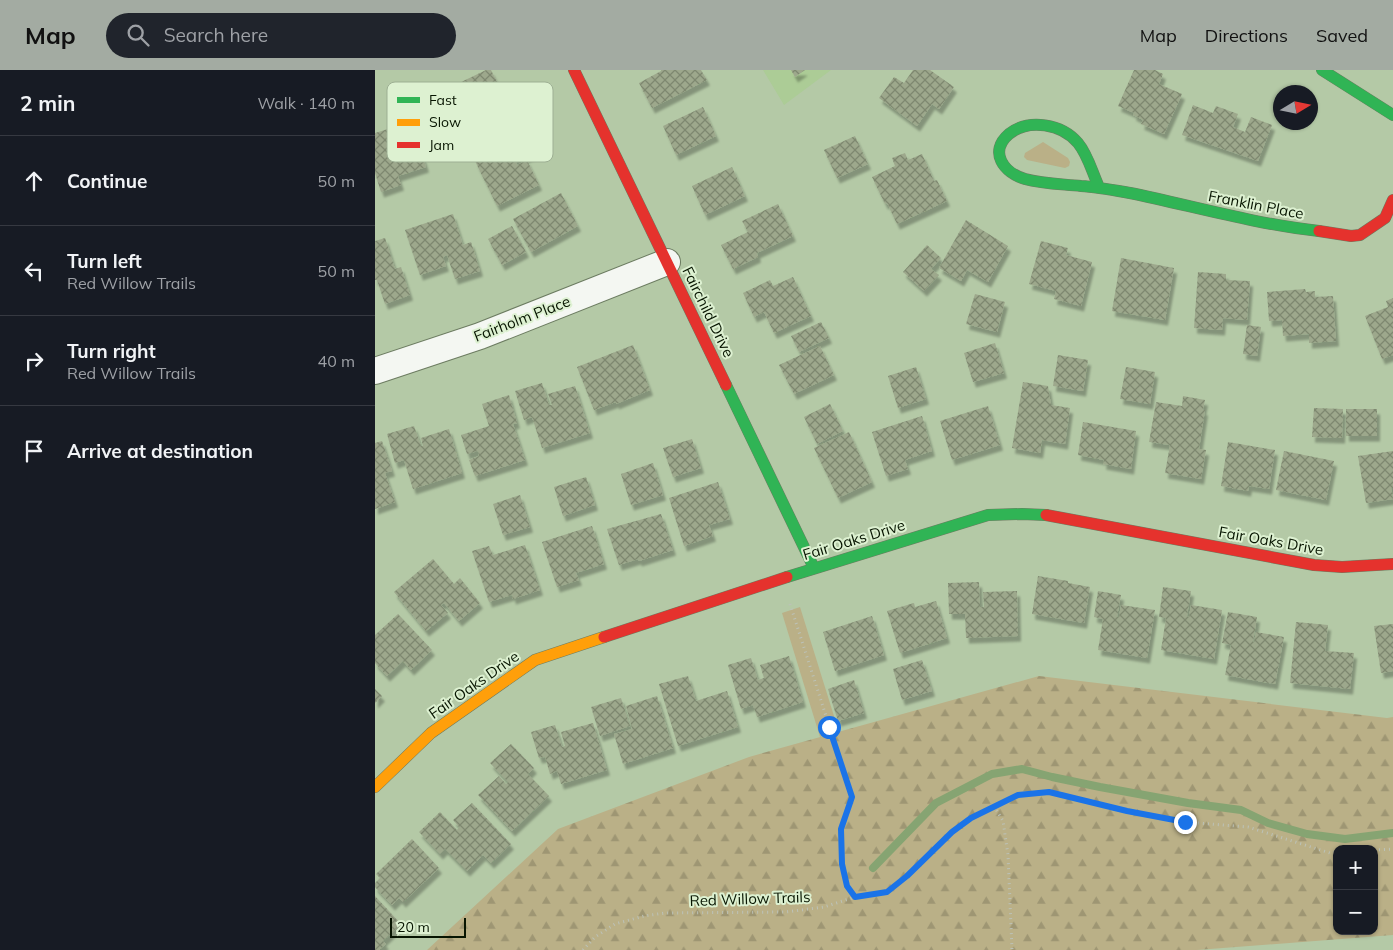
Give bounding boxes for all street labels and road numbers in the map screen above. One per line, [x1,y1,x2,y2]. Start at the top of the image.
street label: Franklin Place [1207,186,1305,223]
street label: Fairchild Drive [678,263,739,360]
street label: Fairholm Place [471,291,573,346]
street label: Fair Oaks Drive [800,515,907,564]
street label: Fair Oaks Drive [1217,522,1325,559]
street label: Fair Oaks Drive [425,646,523,723]
street label: Red Willow Trails [689,887,811,910]

